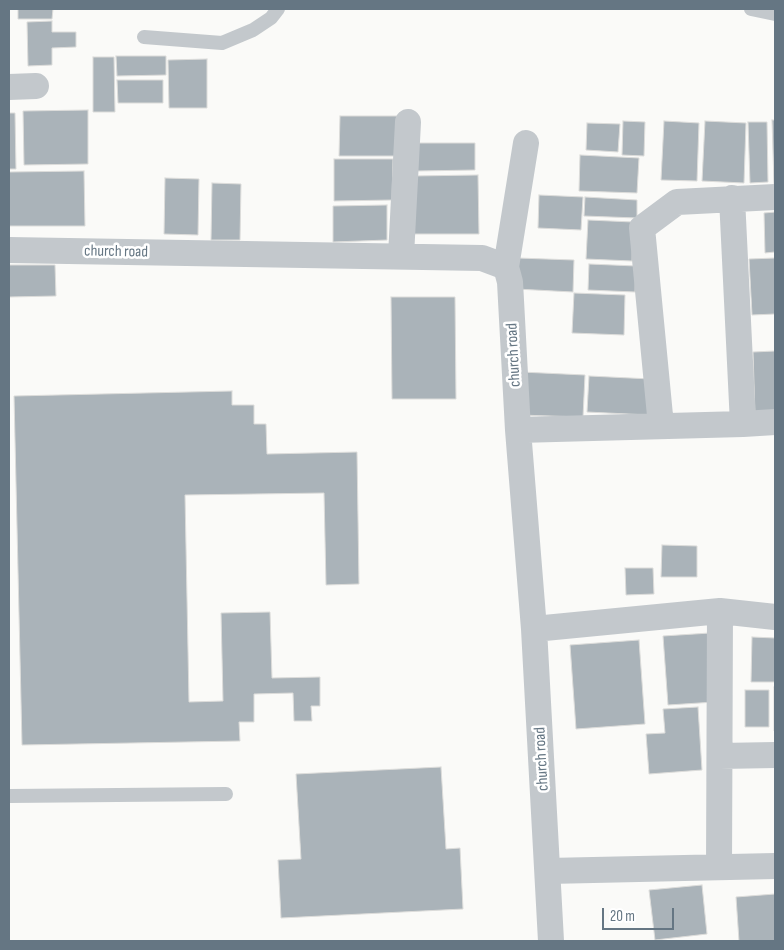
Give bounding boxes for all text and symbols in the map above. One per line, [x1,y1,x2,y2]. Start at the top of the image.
street label: church road [84,242,148,262]
street label: church road [503,323,525,387]
street label: church road [531,727,553,791]
scale bar [604,898,676,930]
text: 20 m [610,907,635,926]

